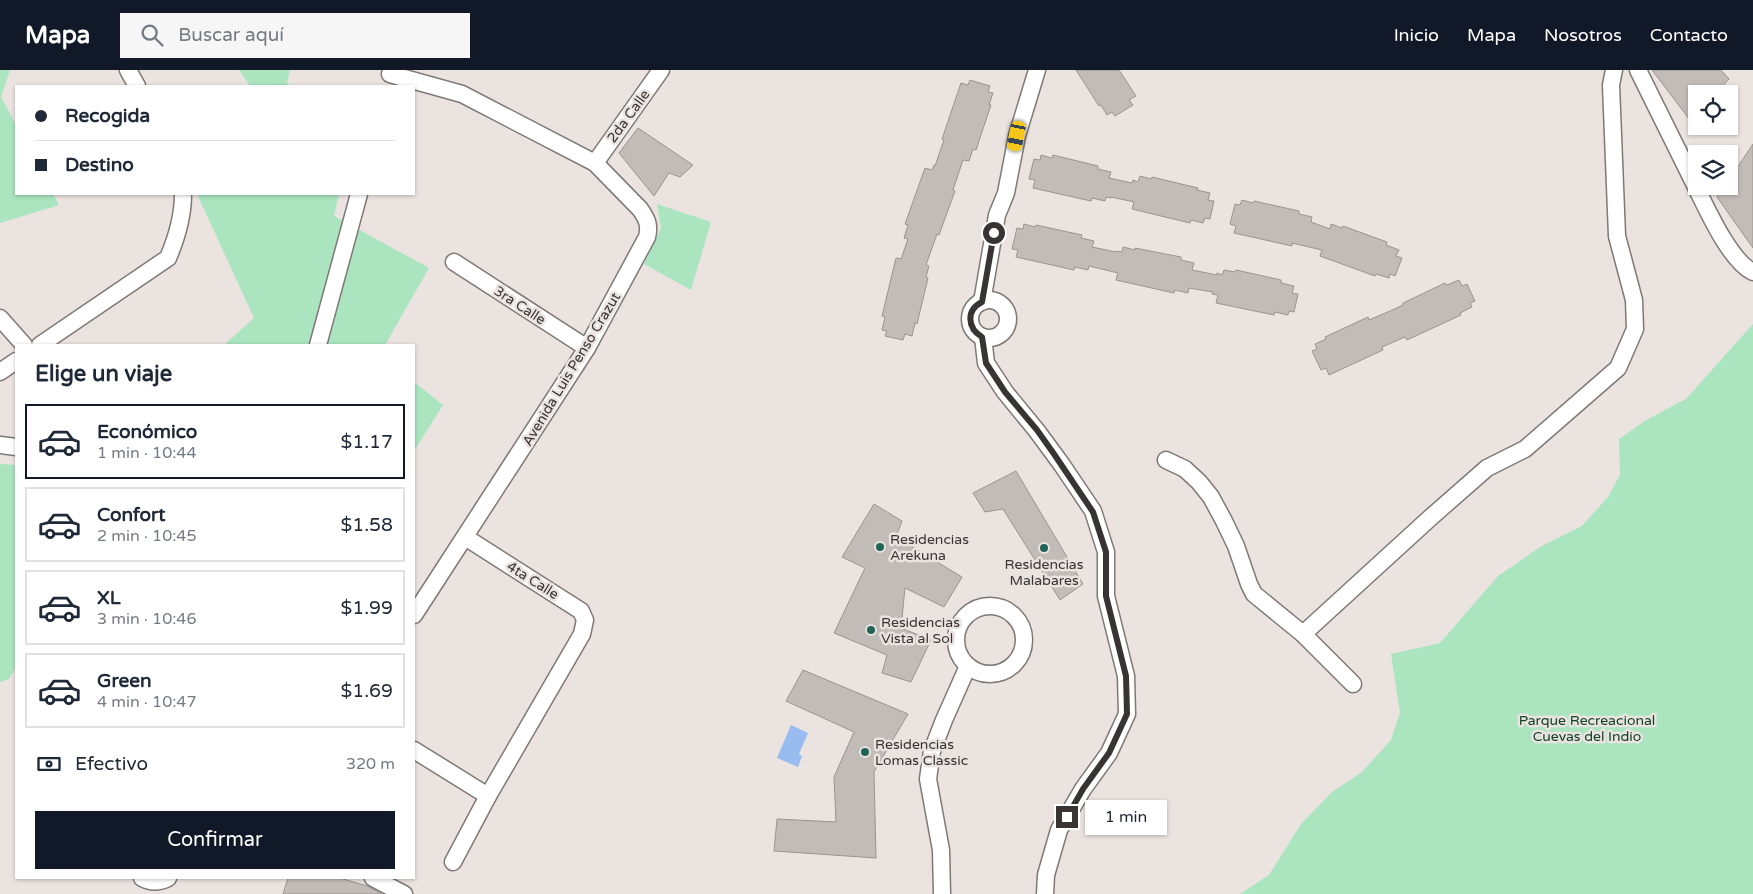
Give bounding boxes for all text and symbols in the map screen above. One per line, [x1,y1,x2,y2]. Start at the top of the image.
search box [120,13,470,58]
text: Mapa [25,21,90,50]
icon: search [138,21,166,49]
text: Buscar aquí [178,24,284,46]
text: Inicio [1394,24,1439,46]
text: Mapa [1467,24,1516,46]
text: Nosotros [1544,24,1622,46]
text: Contacto [1650,24,1728,46]
map controls [1688,85,1738,195]
button: locate [1688,85,1738,135]
street label: 2da Calle [603,86,653,146]
text: Recogida [65,105,150,127]
car [1006,120,1027,152]
button: layers [1688,145,1738,195]
text: Destino [65,154,134,176]
route start [983,222,1005,244]
street label: 3ra Calle [491,282,549,328]
street label: Avenida Luis Penso Crazut [519,289,624,449]
text: Elige un viaje [35,361,172,387]
icon: car [37,419,82,464]
text: Económico [97,421,197,443]
text: $1.17 [341,431,393,453]
text: 1 min · 10:44 [97,443,196,463]
icon: car [37,502,82,547]
text: Confort [97,504,166,526]
text: $1.58 [341,514,393,536]
text: 2 min · 10:45 [97,526,196,546]
place label: Residencias Arekuna [890,531,969,564]
marker: Residencias Arekuna [874,541,886,553]
marker: Residencias Malabares [1038,542,1050,554]
place label: Residencias Malabares [1005,556,1084,589]
street label: 4ta Calle [504,558,562,603]
icon: car [37,585,82,630]
text: XL [97,587,121,609]
text: $1.99 [341,597,393,619]
text: 3 min · 10:46 [97,609,196,629]
place label: Residencias Vista al Sol [881,614,960,647]
marker: Residencias Vista al Sol [865,624,877,636]
icon: car [37,668,82,713]
text: Green [97,670,151,692]
text: $1.69 [341,680,393,702]
text: 4 min · 10:47 [97,692,196,712]
park label: Parque Recreacional Cuevas del Indio [1519,712,1655,745]
place label: Residencias Lomas Classic [875,736,968,769]
marker: Residencias Lomas Classic [859,746,871,758]
icon: cash [35,750,63,778]
text: Efectivo [75,753,148,775]
text: 320 m [346,754,395,774]
callout: 1 min [1084,800,1167,834]
route end [1056,806,1078,828]
text: 1 min [1105,807,1147,827]
button: Confirmar [35,811,395,869]

